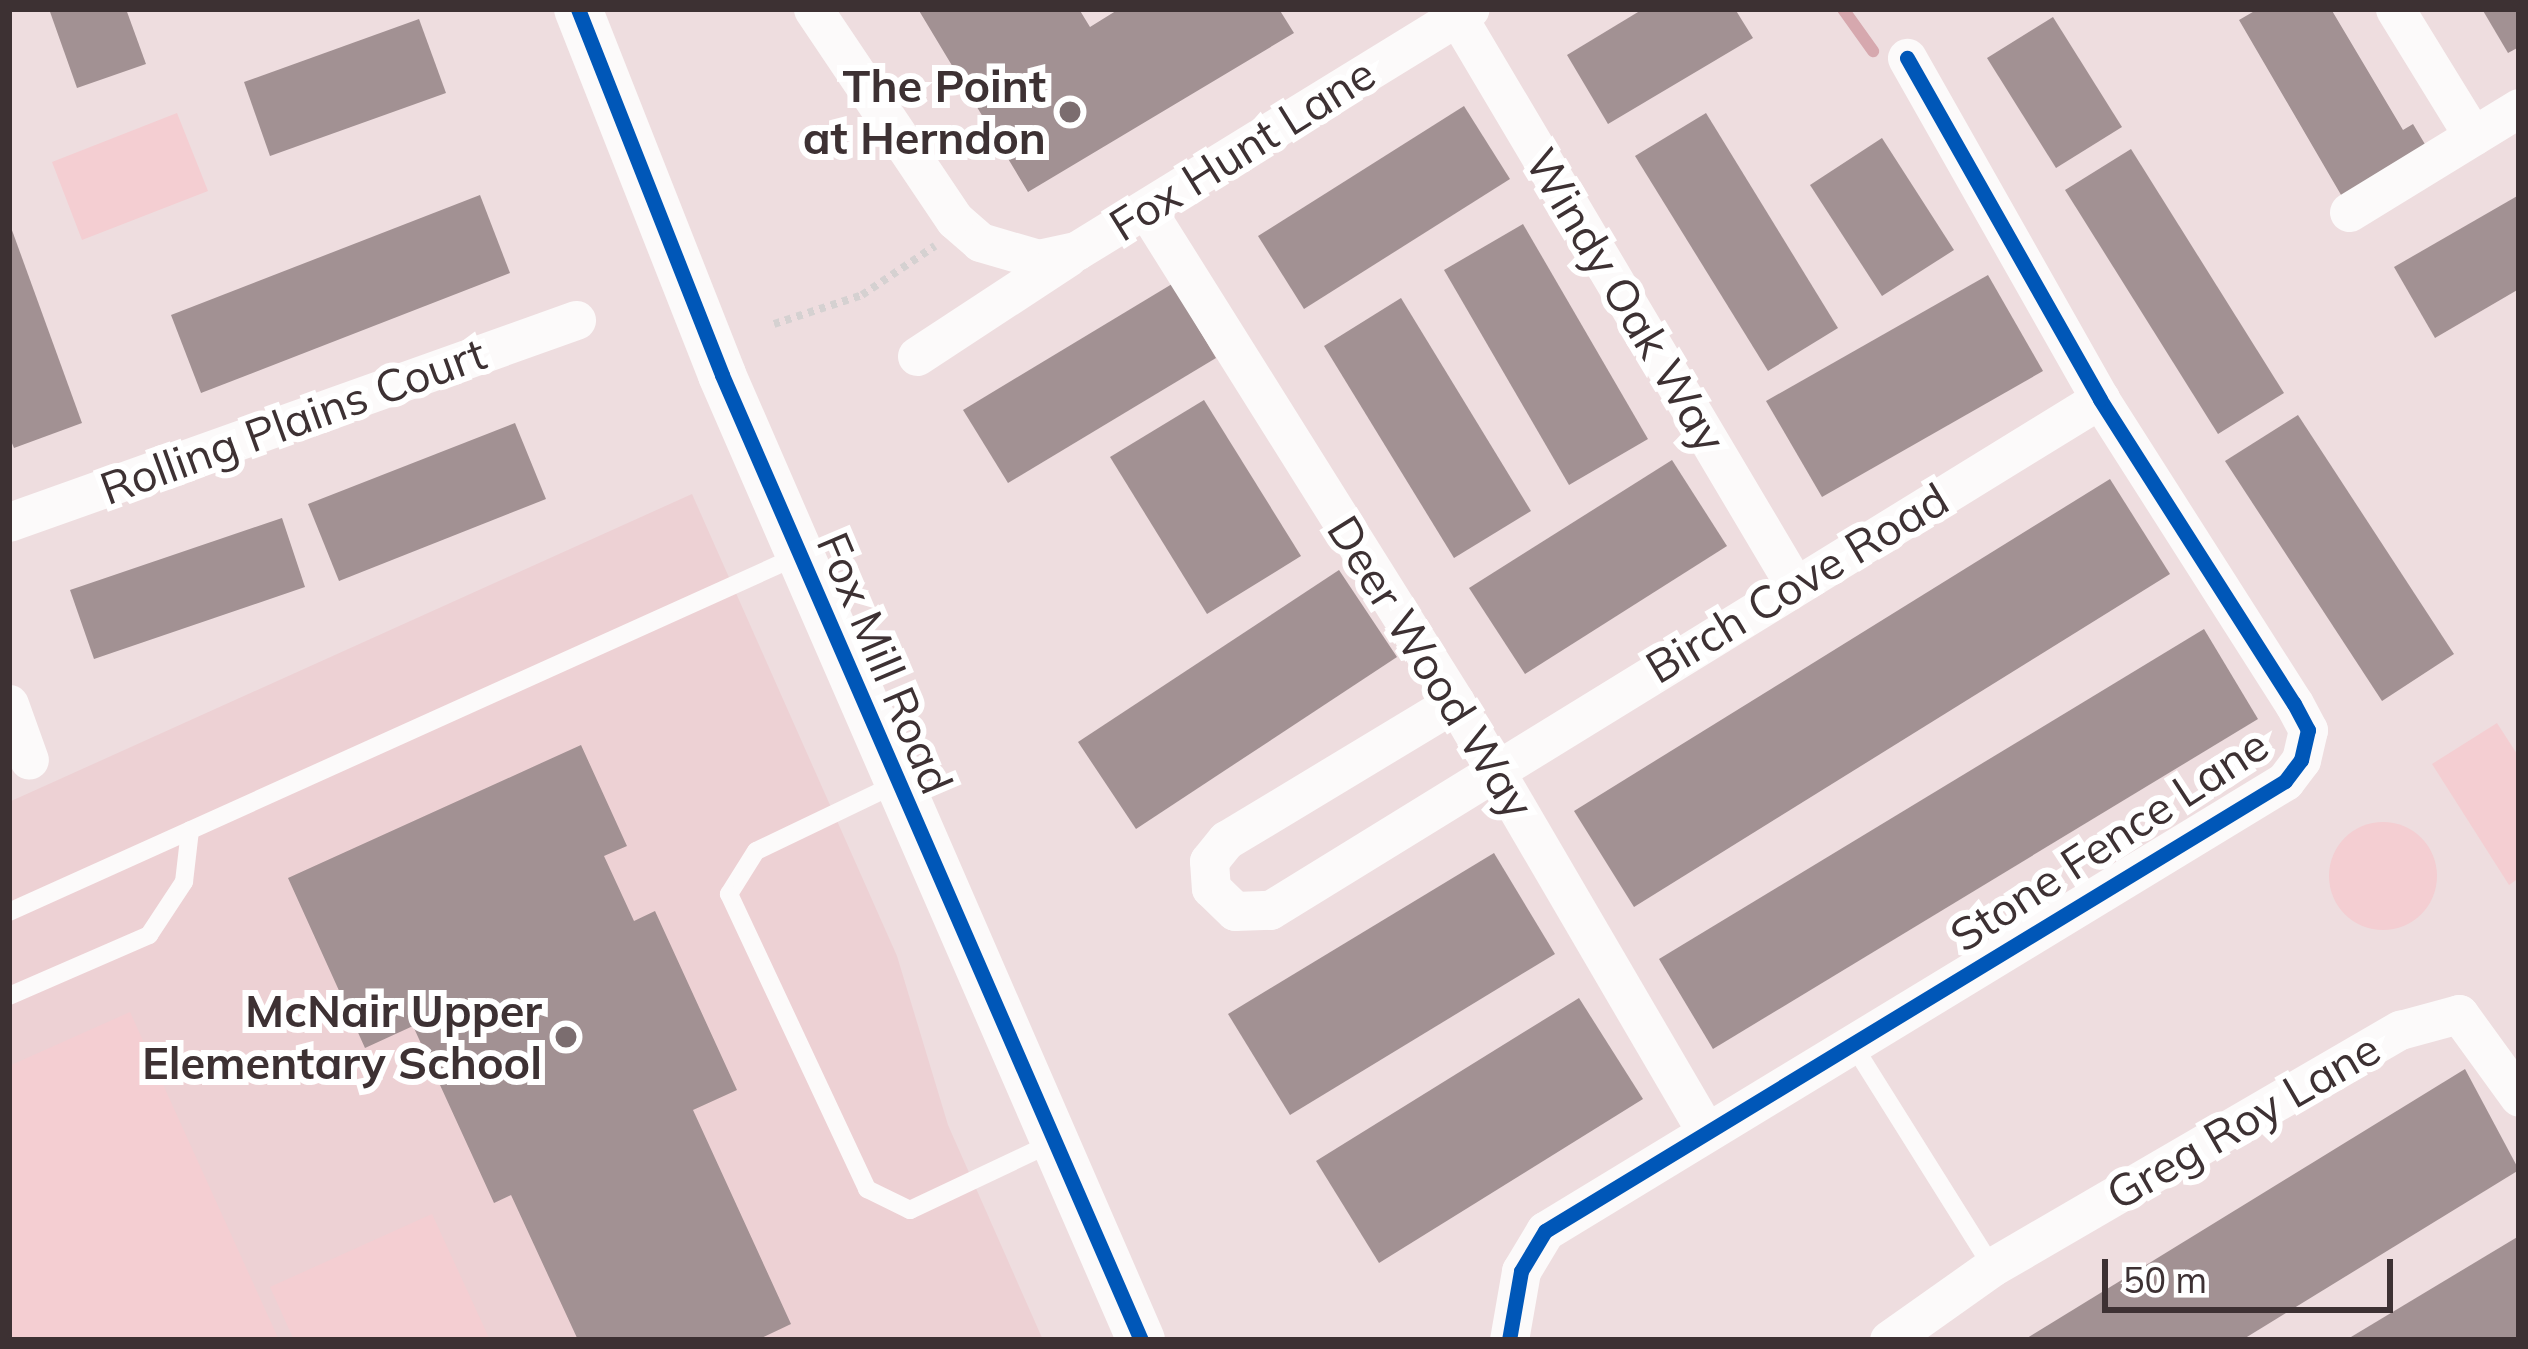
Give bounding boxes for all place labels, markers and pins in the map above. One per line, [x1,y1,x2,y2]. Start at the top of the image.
place label: The Point at Herndon [803,59,1046,165]
marker: The Point at Herndon [1057,99,1083,125]
place label: McNair Upper Elementary School [142,984,542,1090]
marker: McNair Upper Elementary School [553,1024,579,1050]

